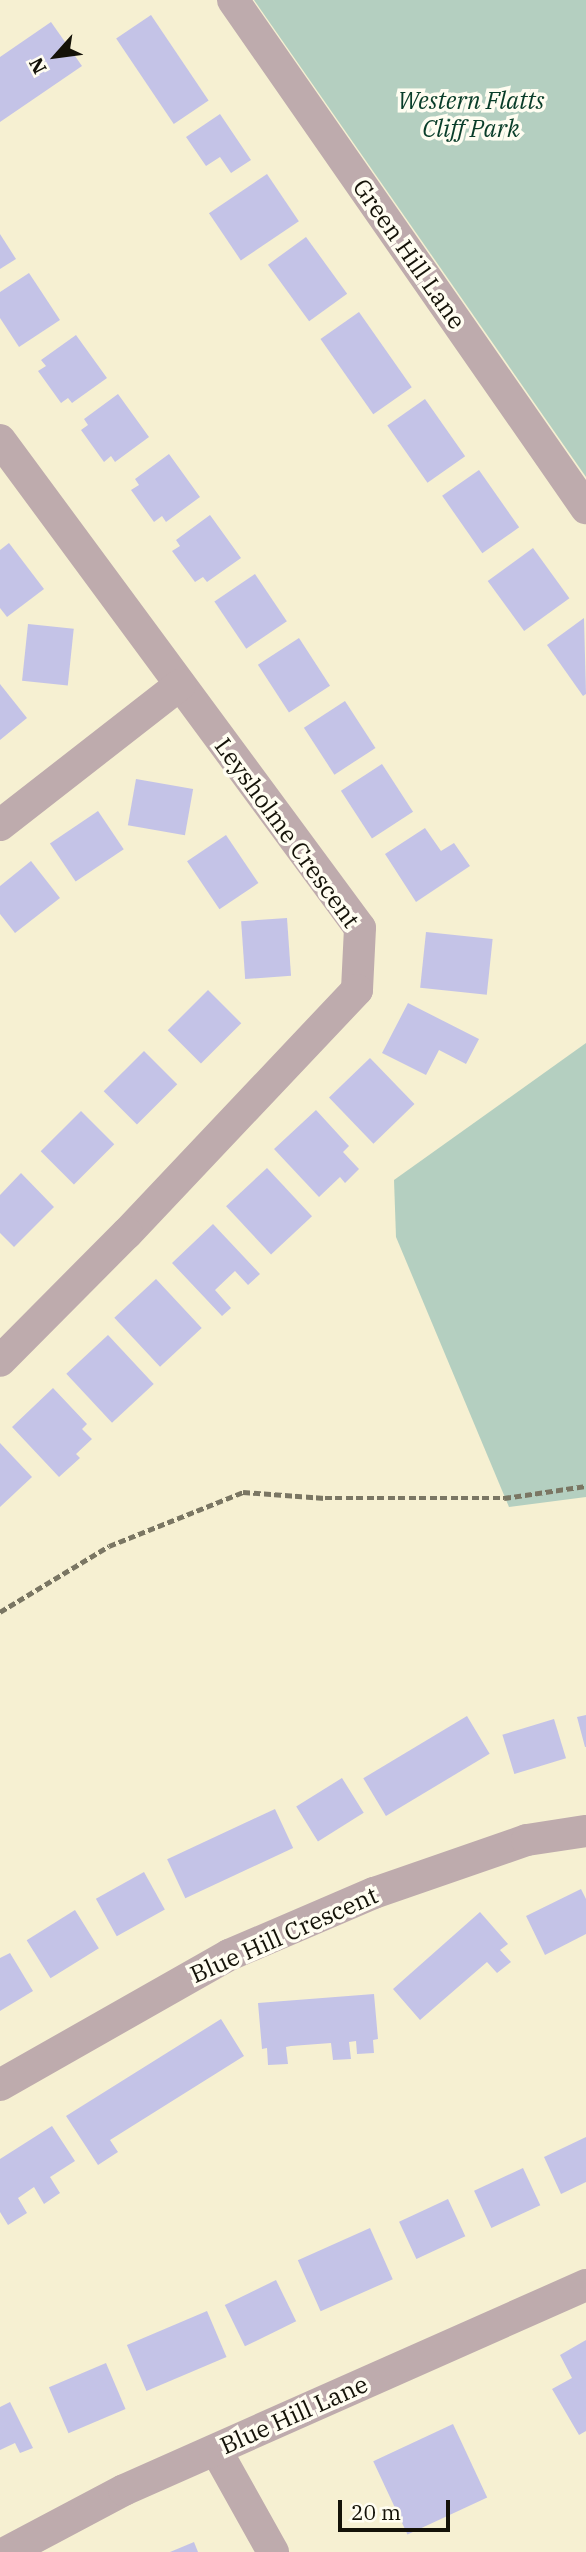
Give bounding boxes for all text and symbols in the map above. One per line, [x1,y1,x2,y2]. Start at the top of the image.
north arrow [21,21,91,91]
text: N [23,54,52,78]
park label: Western Flatts Cliff Park [398,87,544,143]
street label: Green Hill Lane [347,173,471,335]
street label: Leysholme Crescent [208,732,366,934]
street label: Blue Hill Crescent [186,1881,382,1989]
street label: Blue Hill Lane [216,2370,372,2460]
scale bar [341,2486,453,2530]
text: 20 m [351,2498,401,2526]

